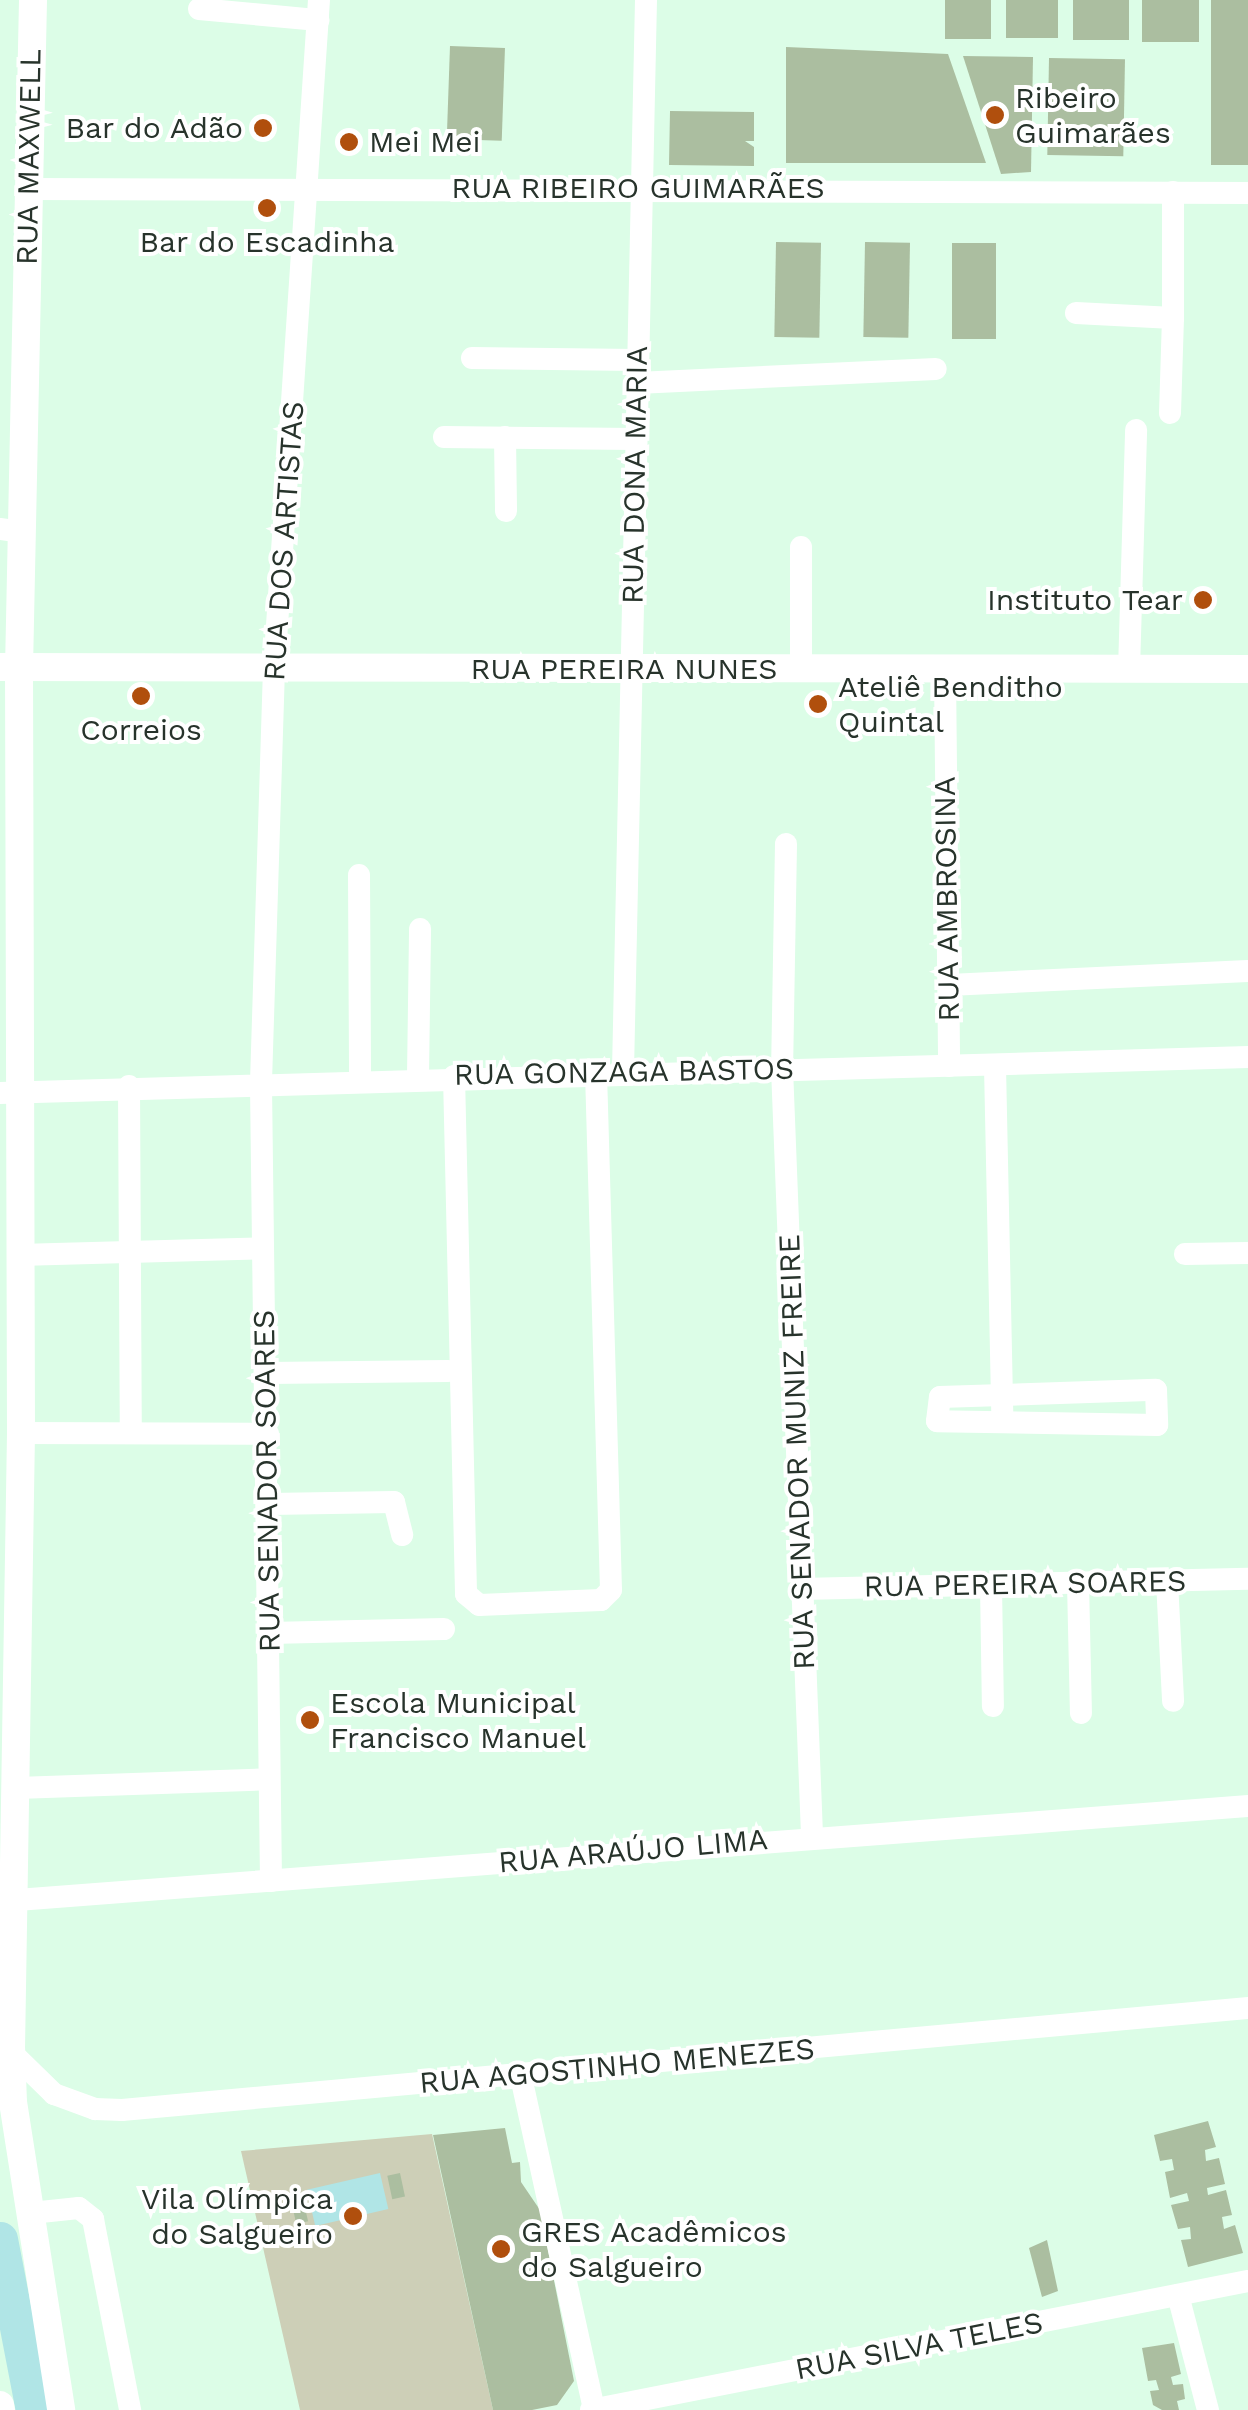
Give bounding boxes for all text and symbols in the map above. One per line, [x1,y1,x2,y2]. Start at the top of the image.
street label: RUA MAXWELL [9,48,49,266]
place label: Ribeiro Guimarães [1015,80,1171,150]
marker: Ribeiro Guimarães [984,104,1006,126]
place label: Bar do Adão [64,110,243,146]
marker: Bar do Adão [252,117,274,139]
place label: Mei Mei [369,124,481,160]
marker: Mei Mei [338,131,360,153]
street label: RUA RIBEIRO GUIMARÃES [451,170,825,206]
marker: Bar do Escadinha [256,197,278,219]
place label: Bar do Escadinha [139,224,395,260]
street label: RUA DONA MARIA [615,344,655,606]
street label: RUA DOS ARTISTAS [256,399,312,683]
place label: Instituto Tear [986,582,1183,618]
marker: Instituto Tear [1192,589,1214,611]
street label: RUA PEREIRA NUNES [469,651,779,687]
place label: Ateliê Benditho Quintal [838,669,1063,740]
marker: Correios [130,685,152,707]
marker: Ateliê Benditho Quintal [807,693,829,715]
place label: Correios [80,712,202,748]
street label: RUA AMBROSINA [927,775,967,1023]
street label: RUA GONZAGA BASTOS [452,1051,796,1093]
street label: RUA SENADOR MUNIZ FREIRE [771,1233,823,1671]
street label: RUA SENADOR SOARES [246,1309,288,1653]
street label: RUA PEREIRA SOARES [862,1563,1188,1605]
place label: Escola Municipal Francisco Manuel [330,1685,586,1756]
marker: Escola Municipal Francisco Manuel [299,1709,321,1731]
street label: RUA ARAÚJO LIMA [496,1821,770,1881]
street label: RUA AGOSTINHO MENEZES [417,2031,817,2101]
place label: Vila Olímpica do Salgueiro [140,2181,333,2252]
marker: Vila Olímpica do Salgueiro [342,2205,364,2227]
place label: GRES Acadêmicos do Salgueiro [521,2214,788,2284]
marker: GRES Acadêmicos do Salgueiro [490,2238,512,2260]
street label: RUA SILVA TELES [791,2304,1047,2388]

